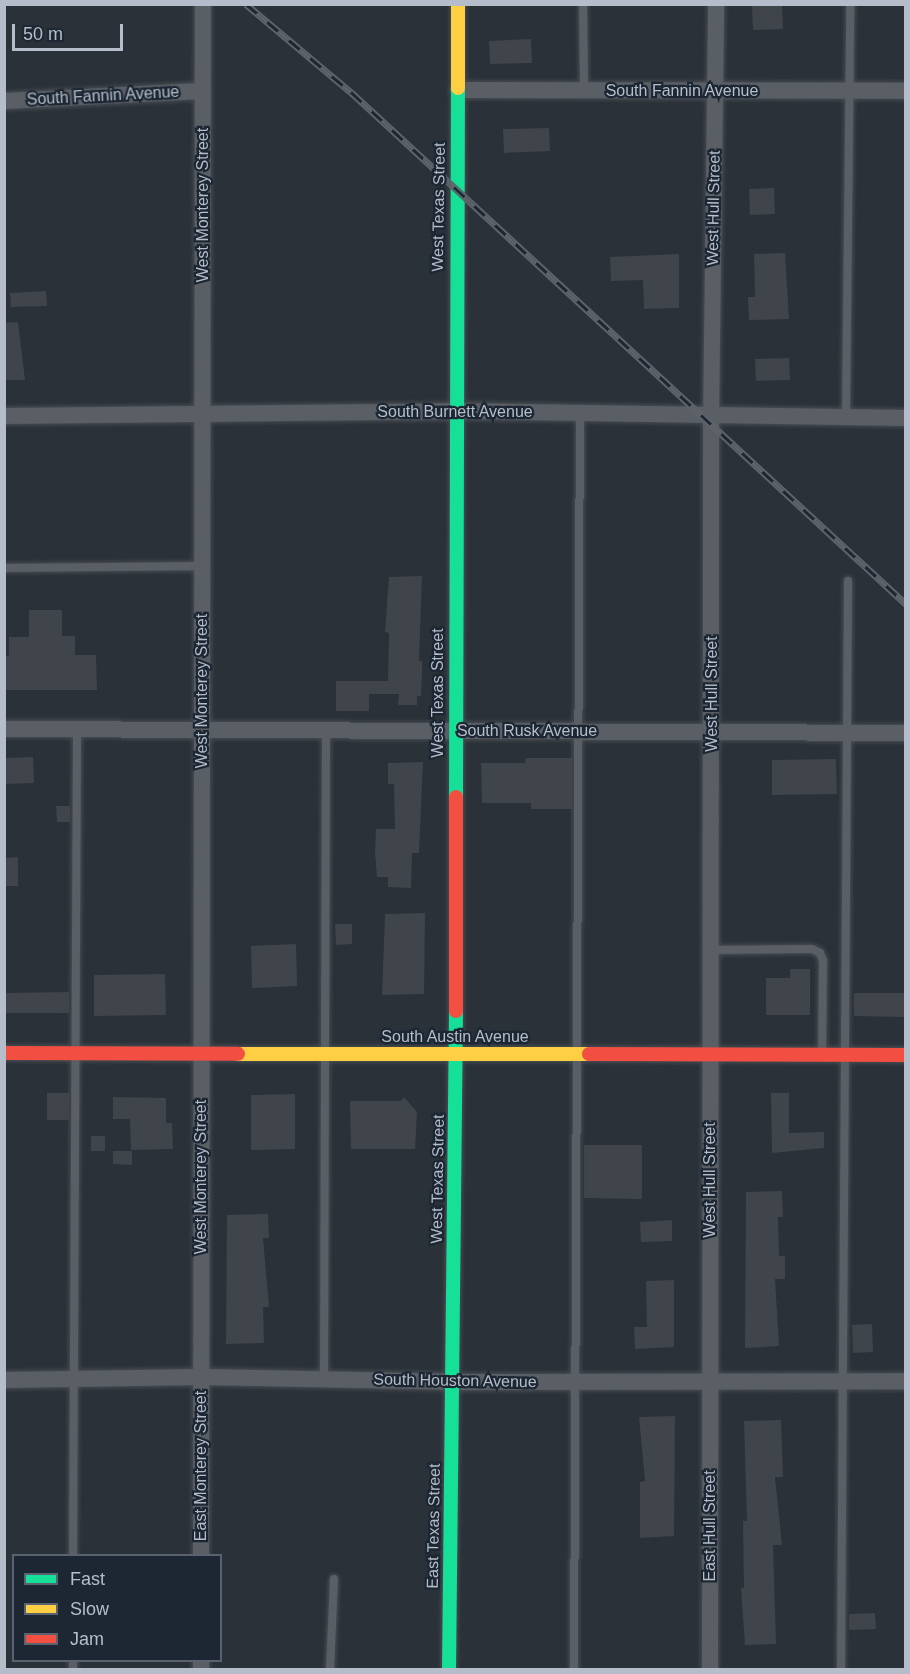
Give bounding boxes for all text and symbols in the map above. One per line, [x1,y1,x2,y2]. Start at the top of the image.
scale bar [15,12,126,50]
text: 50 m [23,24,63,44]
street label: South Fannin Avenue [605,81,759,101]
street label: South Fannin Avenue [26,82,180,110]
street label: West Monterey Street [193,128,213,282]
street label: West Texas Street [428,142,450,272]
street label: West Hull Street [703,150,725,266]
street label: South Burnett Avenue [377,402,533,422]
street label: West Monterey Street [192,614,212,768]
street label: West Texas Street [428,628,448,758]
street label: West Hull Street [702,636,722,752]
street label: South Rusk Avenue [456,721,598,741]
street label: South Austin Avenue [380,1027,530,1047]
street label: West Monterey Street [191,1100,211,1254]
street label: West Texas Street [427,1114,449,1244]
street label: West Hull Street [700,1122,720,1238]
street label: South Houston Avenue [373,1370,537,1392]
street label: East Monterey Street [191,1391,211,1541]
street label: East Texas Street [423,1463,445,1589]
street label: East Hull Street [700,1470,720,1582]
legend [12,1554,222,1662]
text: Fast [70,1569,105,1589]
text: Slow [70,1599,109,1619]
text: Jam [70,1629,104,1649]

